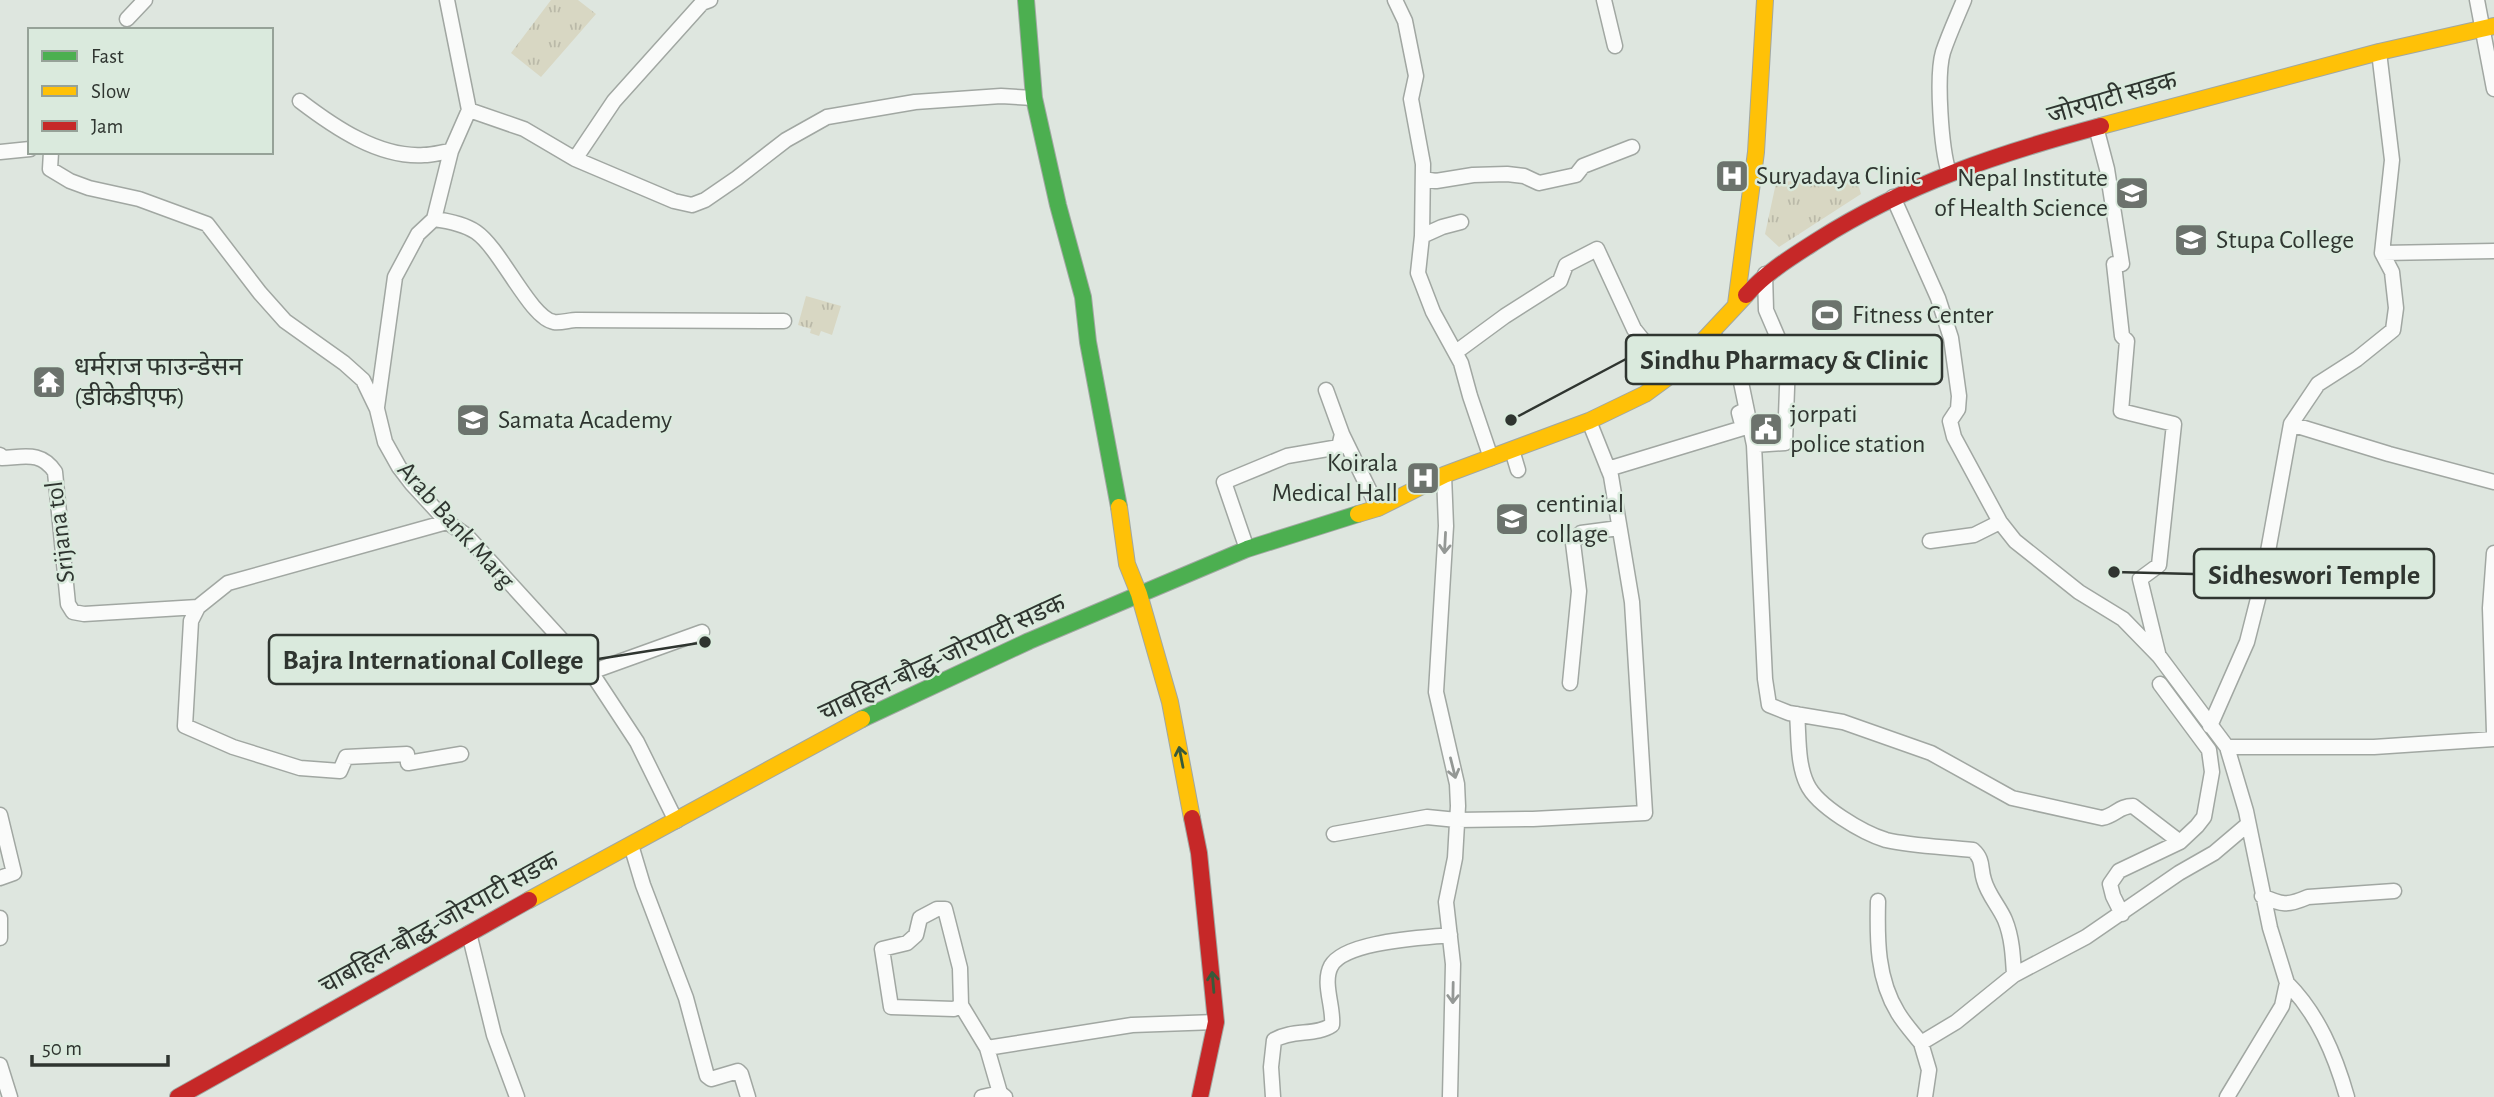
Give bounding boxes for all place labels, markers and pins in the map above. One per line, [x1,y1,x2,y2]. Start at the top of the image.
hospital icon: Suryadaya Clinic [1713,157,1751,195]
place label: Suryadaya Clinic [1756,163,1921,189]
place label: Nepal Institute of Health Science [1934,165,2108,221]
school or university icon: Nepal Institute of Health Science [2113,174,2151,212]
school or university icon: Stupa College [2172,221,2210,259]
place label: Stupa College [2216,227,2354,253]
sports icon: Fitness Center [1808,296,1846,334]
place label: Fitness Center [1852,302,1994,328]
callout: Sindhu Pharmacy & Clinic [1626,335,1942,384]
place label: धर्मराज फाउन्डेसन (डीकेडीएफ) [74,351,243,410]
temple icon: धर्मराज फाउन्डेसन (डीकेडीएफ) [30,363,68,401]
school or university icon: Samata Academy [454,401,492,439]
place label: jorpati police station [1790,401,1925,457]
place label: Samata Academy [498,407,672,433]
public building icon: jorpati police station [1747,410,1785,448]
place label: Koirala Medical Hall [1272,450,1398,506]
hospital icon: Koirala Medical Hall [1404,459,1442,497]
place label: centinial collage [1536,491,1624,547]
school or university icon: centinial collage [1493,500,1531,538]
callout: Sidheswori Temple [2194,549,2434,598]
callout: Bajra International College [269,635,598,684]

